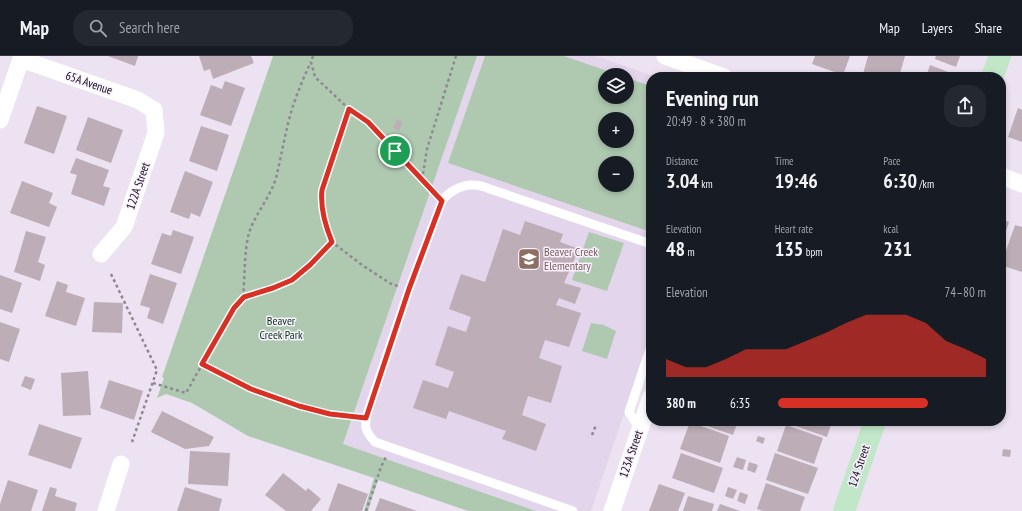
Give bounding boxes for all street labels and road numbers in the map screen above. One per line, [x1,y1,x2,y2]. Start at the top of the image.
street label: 65A Avenue [64,68,115,98]
street label: 122A Street [122,160,153,211]
street label: 123A Street [615,428,646,479]
street label: 124 Street [844,442,873,489]

